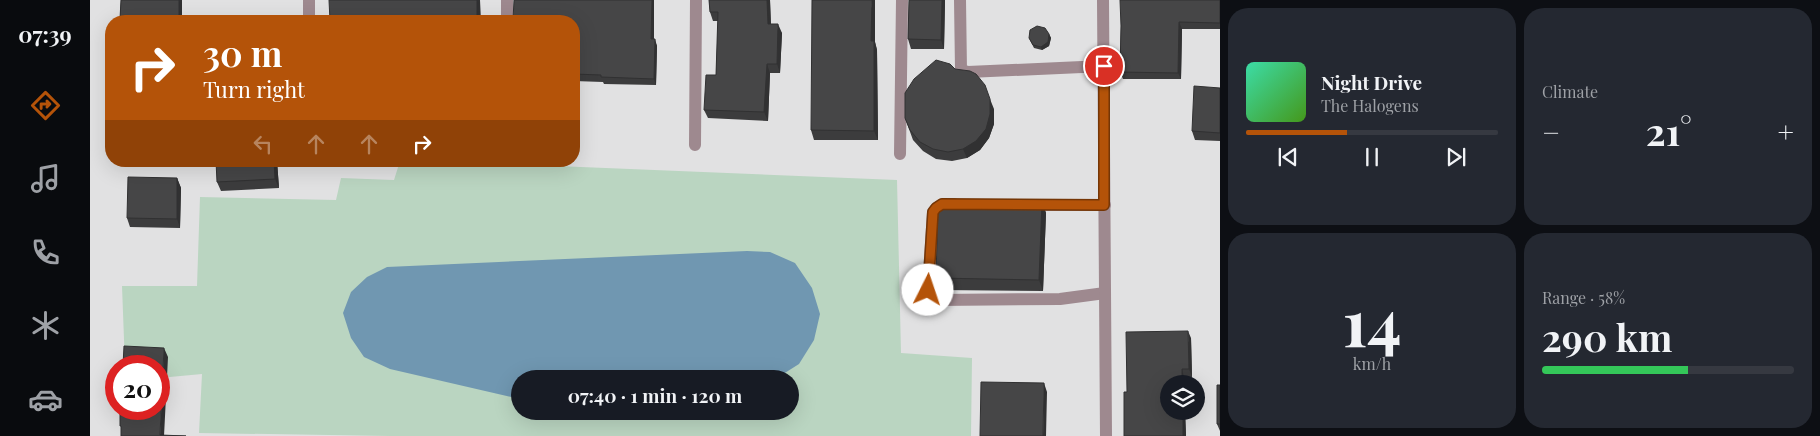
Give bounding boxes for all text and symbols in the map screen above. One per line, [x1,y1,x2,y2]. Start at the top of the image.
text: 07:39 [18,19,72,49]
text: 30 m [203,29,283,76]
icon: right [120,35,185,100]
pin [1083,45,1125,87]
icon: arrive [1090,52,1118,80]
text: Night Drive [1321,69,1422,95]
text: Turn right [203,74,305,104]
text: Climate [1542,81,1598,102]
icon: directions [28,88,63,123]
text: The Halogens [1321,95,1419,116]
text: 21° [1646,105,1692,156]
text: − [1542,113,1560,150]
text: + [1778,113,1794,150]
icon: left [249,130,277,158]
icon: ahead [302,130,330,158]
icon: ahead [355,130,383,158]
icon: right [408,130,436,158]
icon: previous [1274,143,1302,171]
icon: pause [1358,143,1386,171]
icon: next [1442,143,1470,171]
icon: music [28,161,63,196]
icon: phone [28,235,63,270]
position arrow [901,263,953,315]
text: 14 [1342,277,1402,363]
text: Range · 58% [1542,287,1625,308]
icon: climate [28,308,63,343]
text: 290 km [1542,311,1672,362]
text: km/h [1353,353,1391,374]
speed limit sign: 20 [105,355,170,420]
map controls [1160,375,1205,420]
button: layers [1160,375,1205,420]
icon: car [28,382,63,417]
text: 07:40 · 1 min · 120 m [568,382,742,408]

